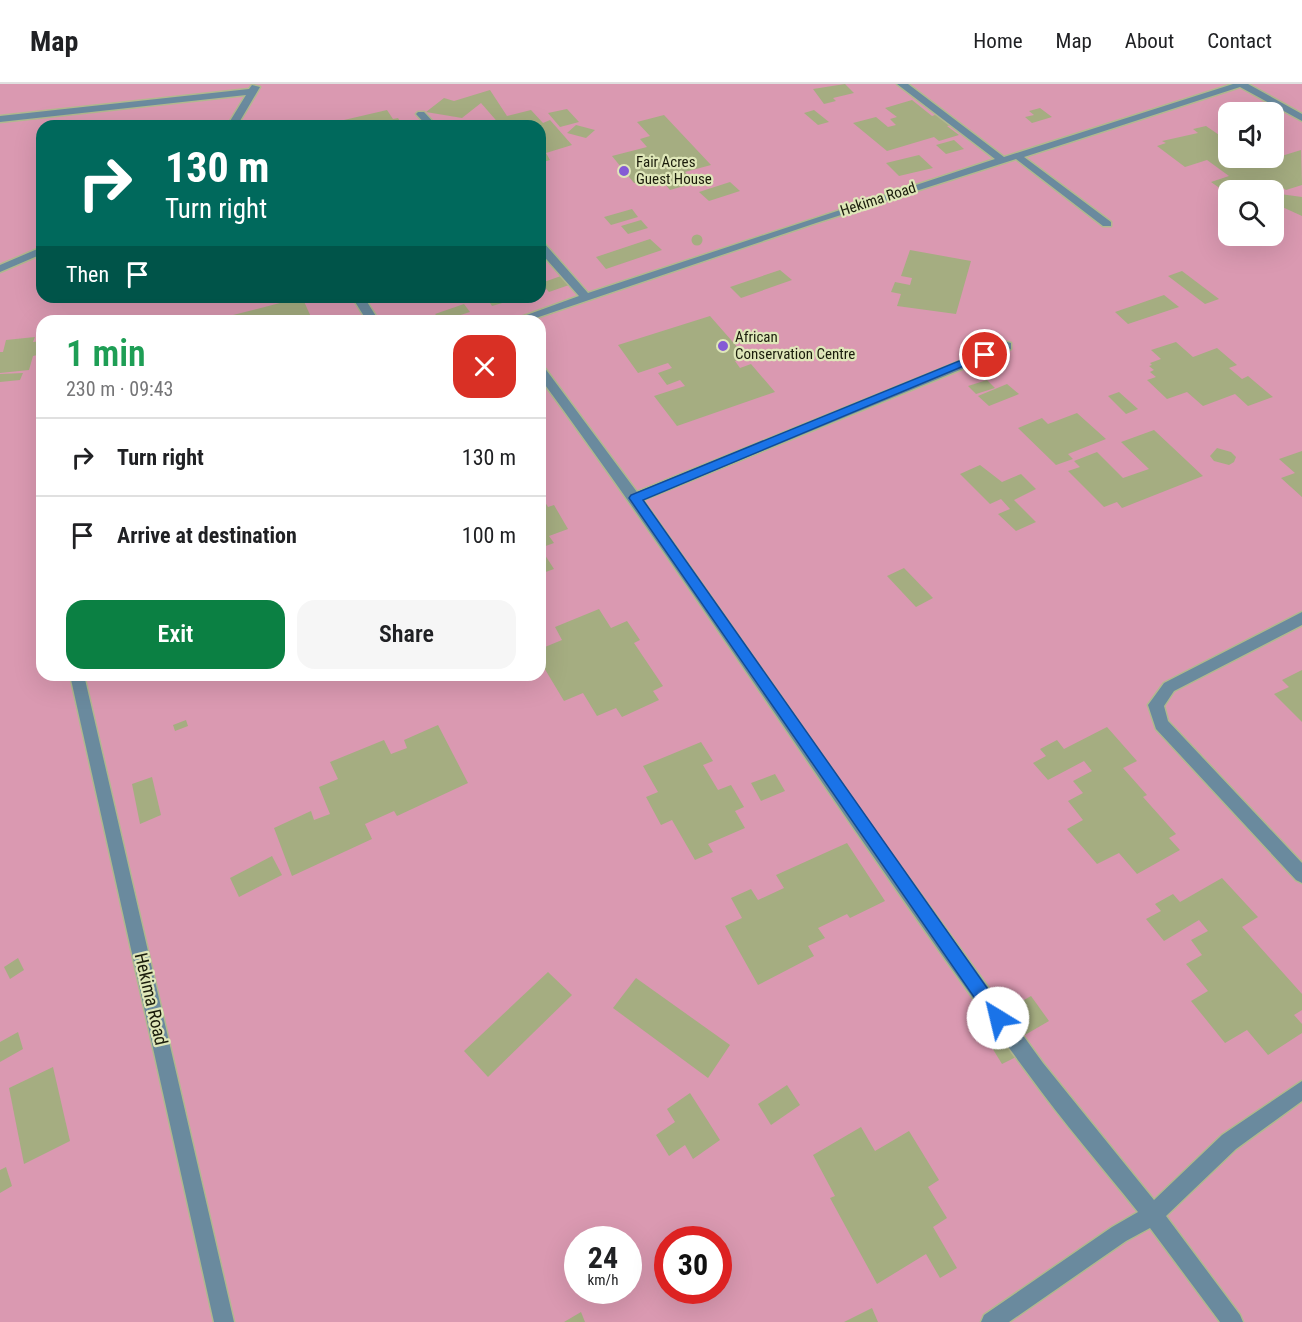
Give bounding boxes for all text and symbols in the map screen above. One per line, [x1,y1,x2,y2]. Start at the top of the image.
text: Map [30,25,78,58]
text: Home [973,29,1023,53]
text: Map [1056,29,1092,53]
text: About [1125,29,1174,53]
text: Contact [1207,29,1272,53]
map controls [1218,102,1284,246]
button: sound [1218,102,1284,168]
text: 130 m [165,143,270,192]
icon: right [66,144,144,222]
place label: Fair Acres Guest House [636,153,712,188]
marker: Fair Acres Guest House [617,164,631,178]
street label: Hekima Road [838,178,918,220]
button: search [1218,180,1284,246]
text: Turn right [165,193,267,225]
icon: arrive [121,258,154,291]
text: Then [66,262,109,287]
place label: African Conservation Centre [735,328,855,363]
pin [959,329,1010,380]
text: 1 min [66,333,146,375]
button: close [453,335,516,398]
icon: arrive [968,338,1001,371]
marker: African Conservation Centre [716,339,730,353]
text: 230 m · 09:43 [66,377,173,401]
icon: right [66,441,99,474]
text: Turn right [117,445,204,470]
text: 130 m [462,445,516,470]
icon: arrive [66,519,99,552]
text: Arrive at destination [117,523,297,548]
text: 100 m [462,523,516,548]
button: Exit [66,600,285,669]
button: Share [297,600,516,669]
street label: Hekima Road [131,951,172,1047]
position arrow [966,986,1030,1050]
speed limit sign: 30 [654,1226,732,1304]
text: 24 [588,1240,618,1275]
text: km/h [588,1271,618,1289]

